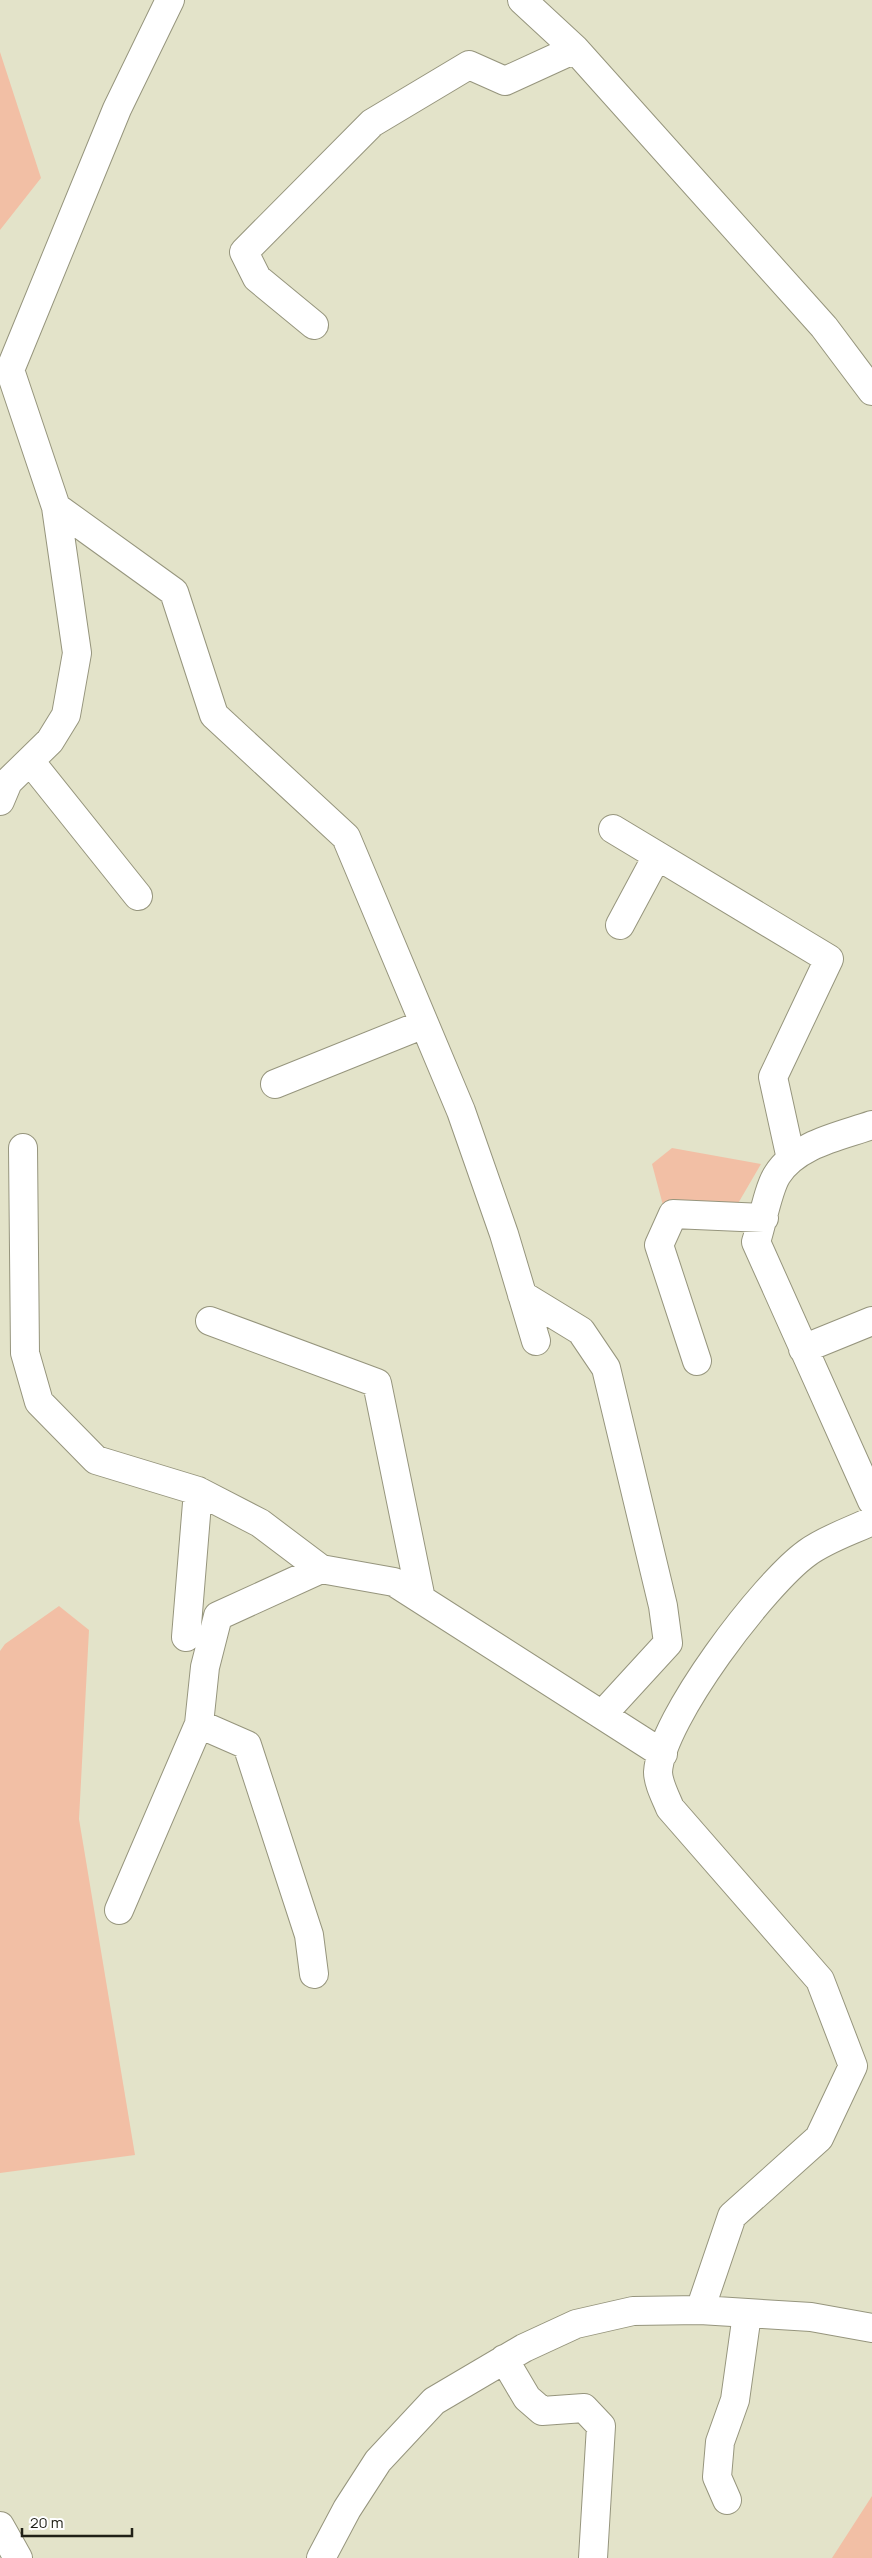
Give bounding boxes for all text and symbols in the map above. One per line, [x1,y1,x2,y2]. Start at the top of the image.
scale bar [22,2506,132,2538]
text: 20 m [30,2512,63,2533]

